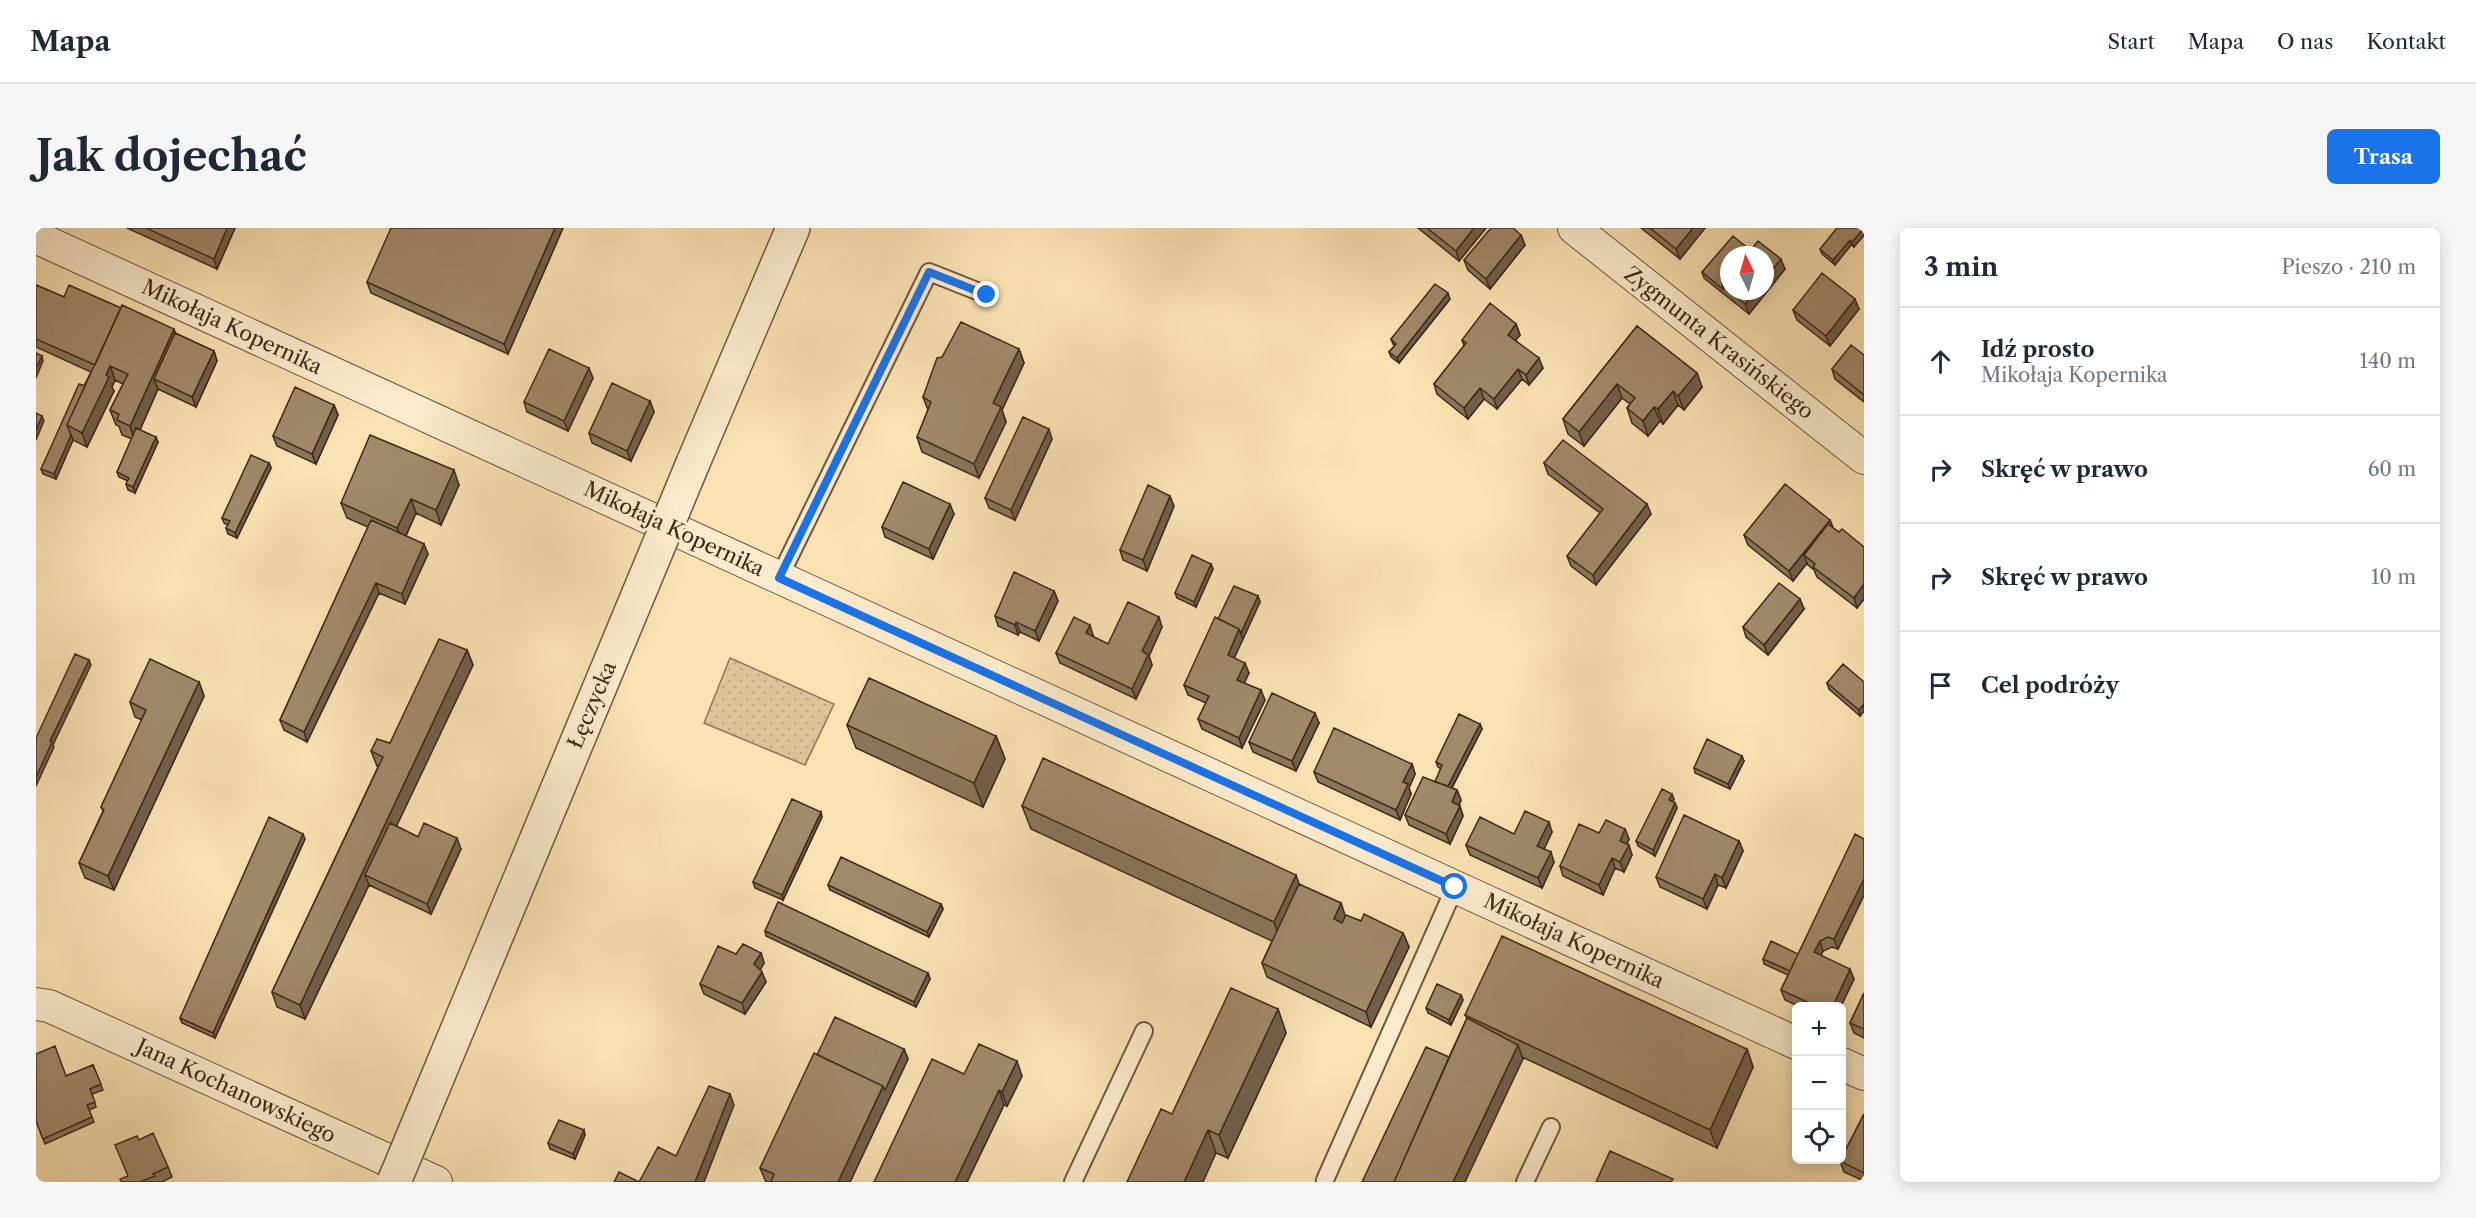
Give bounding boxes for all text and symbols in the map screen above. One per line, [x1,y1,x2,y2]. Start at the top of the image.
text: Mapa [30,24,111,58]
text: Start [2107,29,2155,54]
text: Mapa [2188,29,2244,54]
text: O nas [2277,29,2333,54]
text: Kontakt [2366,29,2446,54]
button: Trasa [2327,129,2440,184]
text: Jak dojechać [36,130,307,182]
north arrow [1720,246,1774,300]
text: 3 min [1924,251,1998,283]
text: Pieszo · 210 m [2281,255,2416,279]
street label: Zygmunta Krasińskiego [1620,261,1819,424]
street label: Mikołaja Kopernika [138,274,327,380]
route end [973,281,999,307]
text: Idź prosto [1981,336,2095,363]
icon: ahead [1924,345,1957,378]
text: 140 m [2359,349,2416,373]
text: Mikołaja Kopernika [1981,363,2168,387]
icon: right [1924,453,1957,486]
text: Skręć w prawo [1981,456,2148,483]
text: 60 m [2368,457,2416,481]
street label: Mikołaja Kopernika [580,476,769,582]
icon: right [1924,561,1957,594]
text: Skręć w prawo [1981,564,2148,591]
text: 10 m [2371,565,2416,589]
street label: Łęczycka [562,657,621,752]
icon: arrive [1924,669,1957,702]
text: Cel podróży [1981,672,2119,699]
route start [1441,873,1467,899]
street label: Mikołaja Kopernika [1480,888,1669,994]
map controls [1792,1002,1846,1164]
button: + [1792,1002,1846,1056]
street label: Jana Kochanowskiego [130,1032,340,1148]
button: − [1792,1056,1846,1110]
button: locate [1792,1110,1846,1164]

